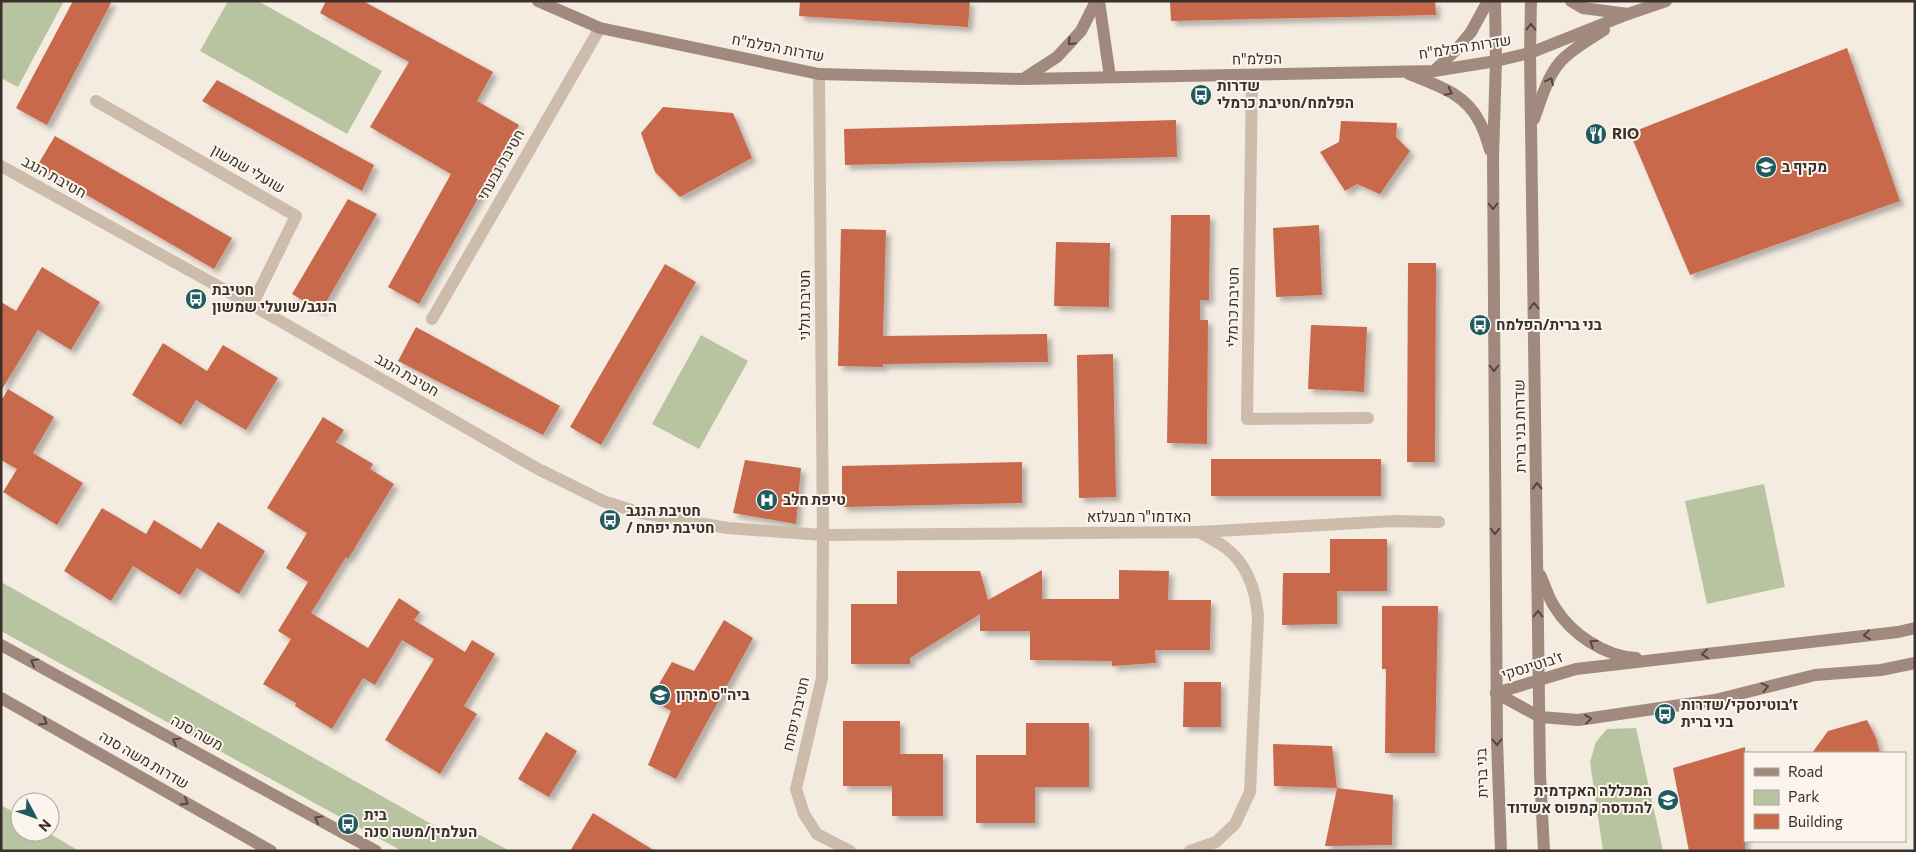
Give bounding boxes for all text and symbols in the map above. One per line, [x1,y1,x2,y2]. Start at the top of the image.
one-way arrow [1525,23,1536,31]
street label: שדרות הפלמ"ח [730,29,826,65]
street label: שדרות הפלמ"ח [1417,30,1513,62]
one-way arrow [1067,37,1076,46]
street label: הפלמ"ח [1232,49,1282,67]
place label: שדרות הפלמח/חטיבת כרמלי [1217,76,1354,111]
one-way arrow [1543,77,1554,86]
bus stop icon: שדרות הפלמח/חטיבת כרמלי [1189,83,1213,107]
one-way arrow [1444,86,1453,96]
restaurant icon: RIO [1584,122,1608,146]
place label: RIO [1612,124,1639,142]
street label: חטיבת גבעתי [473,126,528,203]
street label: שועלי שמשון [208,140,289,196]
street label: חטיבת הנגב [19,151,90,201]
school or university icon: מקיף ב [1754,155,1778,179]
place label: מקיף ב [1782,157,1827,175]
one-way arrow [1488,202,1498,210]
street label: חטיבת כרמלי [1222,267,1242,347]
street label: חטיבת גולני [795,270,813,340]
place label: חטיבת הנגב/שועלי שמשון [212,280,337,315]
bus stop icon: חטיבת הנגב/שועלי שמשון [184,287,208,311]
one-way arrow [1529,302,1539,310]
bus stop icon: בני ברית/הפלמח [1468,313,1492,337]
place label: בני ברית/הפלמח [1496,315,1602,333]
street label: חטיבת הנגב [372,349,443,400]
one-way arrow [1489,364,1499,372]
street label: שדרות בני ברית [1509,379,1529,473]
one-way arrow [1532,482,1542,490]
hospital icon: טיפת חלב [755,488,779,512]
place label: טיפת חלב [783,490,846,508]
place label: חטיבת הנגב / חטיבת יפתח [626,501,715,536]
street label: האדמו"ר מבעלזא [1087,507,1191,525]
bus stop icon: חטיבת הנגב / חטיבת יפתח [598,508,622,532]
one-way arrow [1490,527,1500,535]
one-way arrow [1533,610,1544,618]
one-way arrow [1862,629,1870,640]
one-way arrow [1589,640,1599,649]
street label: ז'בוטינסקי [1499,647,1565,683]
one-way arrow [1701,648,1709,659]
one-way arrow [30,659,39,669]
street label: חטיבת יפתח [778,675,812,753]
one-way arrow [1761,682,1770,693]
school or university icon: ביה"ס מירון [648,683,672,707]
place label: ביה"ס מירון [676,685,750,703]
place label: ז׳בוטינסקי/שדרות בני ברית [1681,695,1798,730]
bus stop icon: ז׳בוטינסקי/שדרות בני ברית [1653,702,1677,726]
street label: משה סנה [168,710,227,754]
one-way arrow [1584,714,1592,725]
one-way arrow [38,716,47,726]
street label: שדרות משה סנה [96,726,193,792]
one-way arrow [172,737,181,747]
one-way arrow [1492,738,1502,746]
street label: בני ברית [1471,748,1491,798]
legend [1744,752,1906,842]
text: Road [1788,762,1823,780]
place label: המכללה האקדמית להנדסה קמפוס אשדוד [1507,781,1652,816]
text: Park [1788,787,1819,805]
school or university icon: המכללה האקדמית להנדסה קמפוס אשדוד [1656,788,1680,812]
north arrow [10,792,60,842]
one-way arrow [180,796,189,806]
place label: בית העלמין/משה סנה [364,805,477,840]
bus stop icon: בית העלמין/משה סנה [336,812,360,836]
text: Building [1788,812,1843,830]
one-way arrow [315,815,324,825]
text: N [35,816,55,835]

